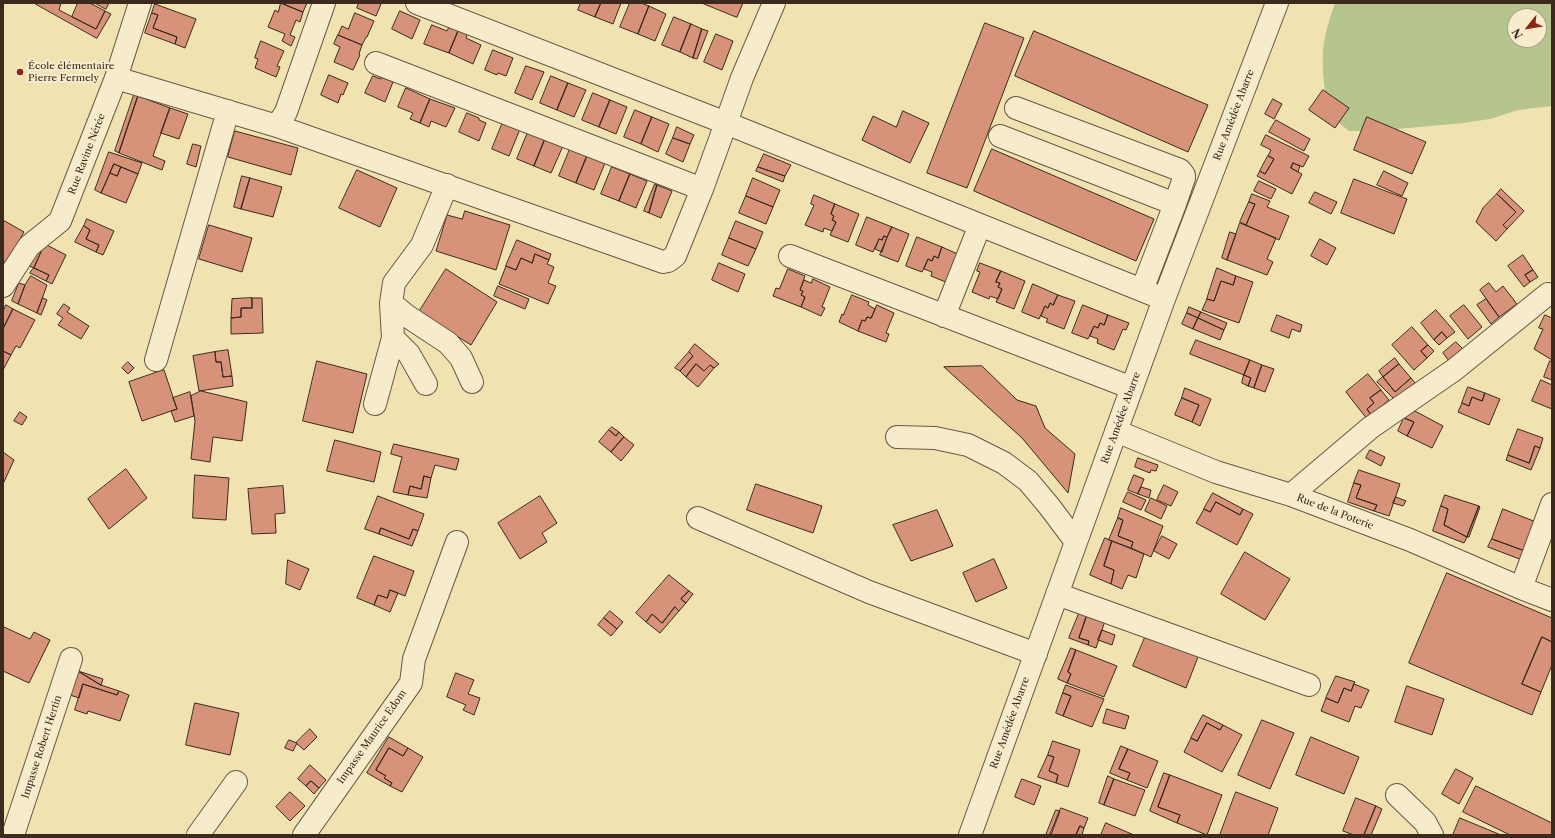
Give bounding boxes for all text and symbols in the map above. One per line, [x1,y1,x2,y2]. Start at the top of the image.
north arrow [1507,8,1547,48]
text: N [1509,26,1526,41]
place label: École élémentaire Pierre Fermely [28,60,114,84]
marker: École élémentaire Pierre Fermely [15,67,25,77]
street label: Rue Amédée Abarre [1211,68,1257,162]
street label: Rue Ravine Nérée [66,112,108,196]
street label: Rue Amédée Abarre [1099,371,1143,465]
street label: Rue de la Poterie [1295,492,1375,532]
street label: Rue Amédée Abarre [988,676,1032,770]
street label: Impasse Maurice Edom [335,688,409,786]
street label: Impasse Robert Hertin [20,694,64,800]

